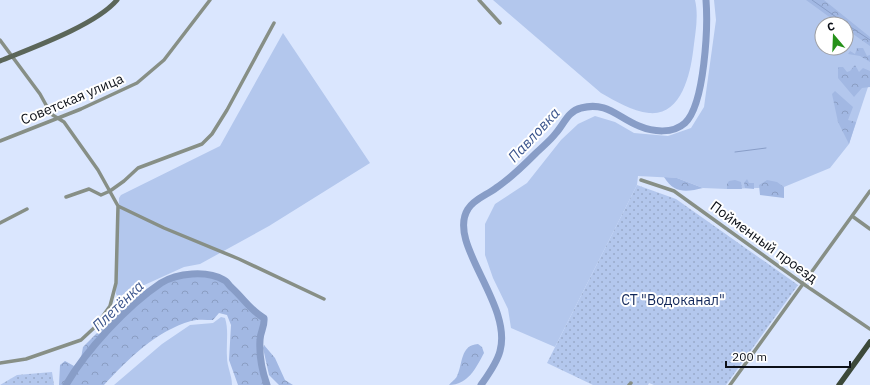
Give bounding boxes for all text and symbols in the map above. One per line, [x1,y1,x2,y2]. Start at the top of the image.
north arrow [814,16,854,56]
text: С [825,19,836,34]
street label: Советская улица [18,69,127,129]
water label: Павловка [504,103,564,166]
street label: Пойменный проезд [707,197,821,287]
water label: Плетёнка [88,276,148,335]
park label: СТ "Водоканал" [621,291,725,309]
scale bar [726,343,850,369]
text: 200 m [732,349,767,364]

